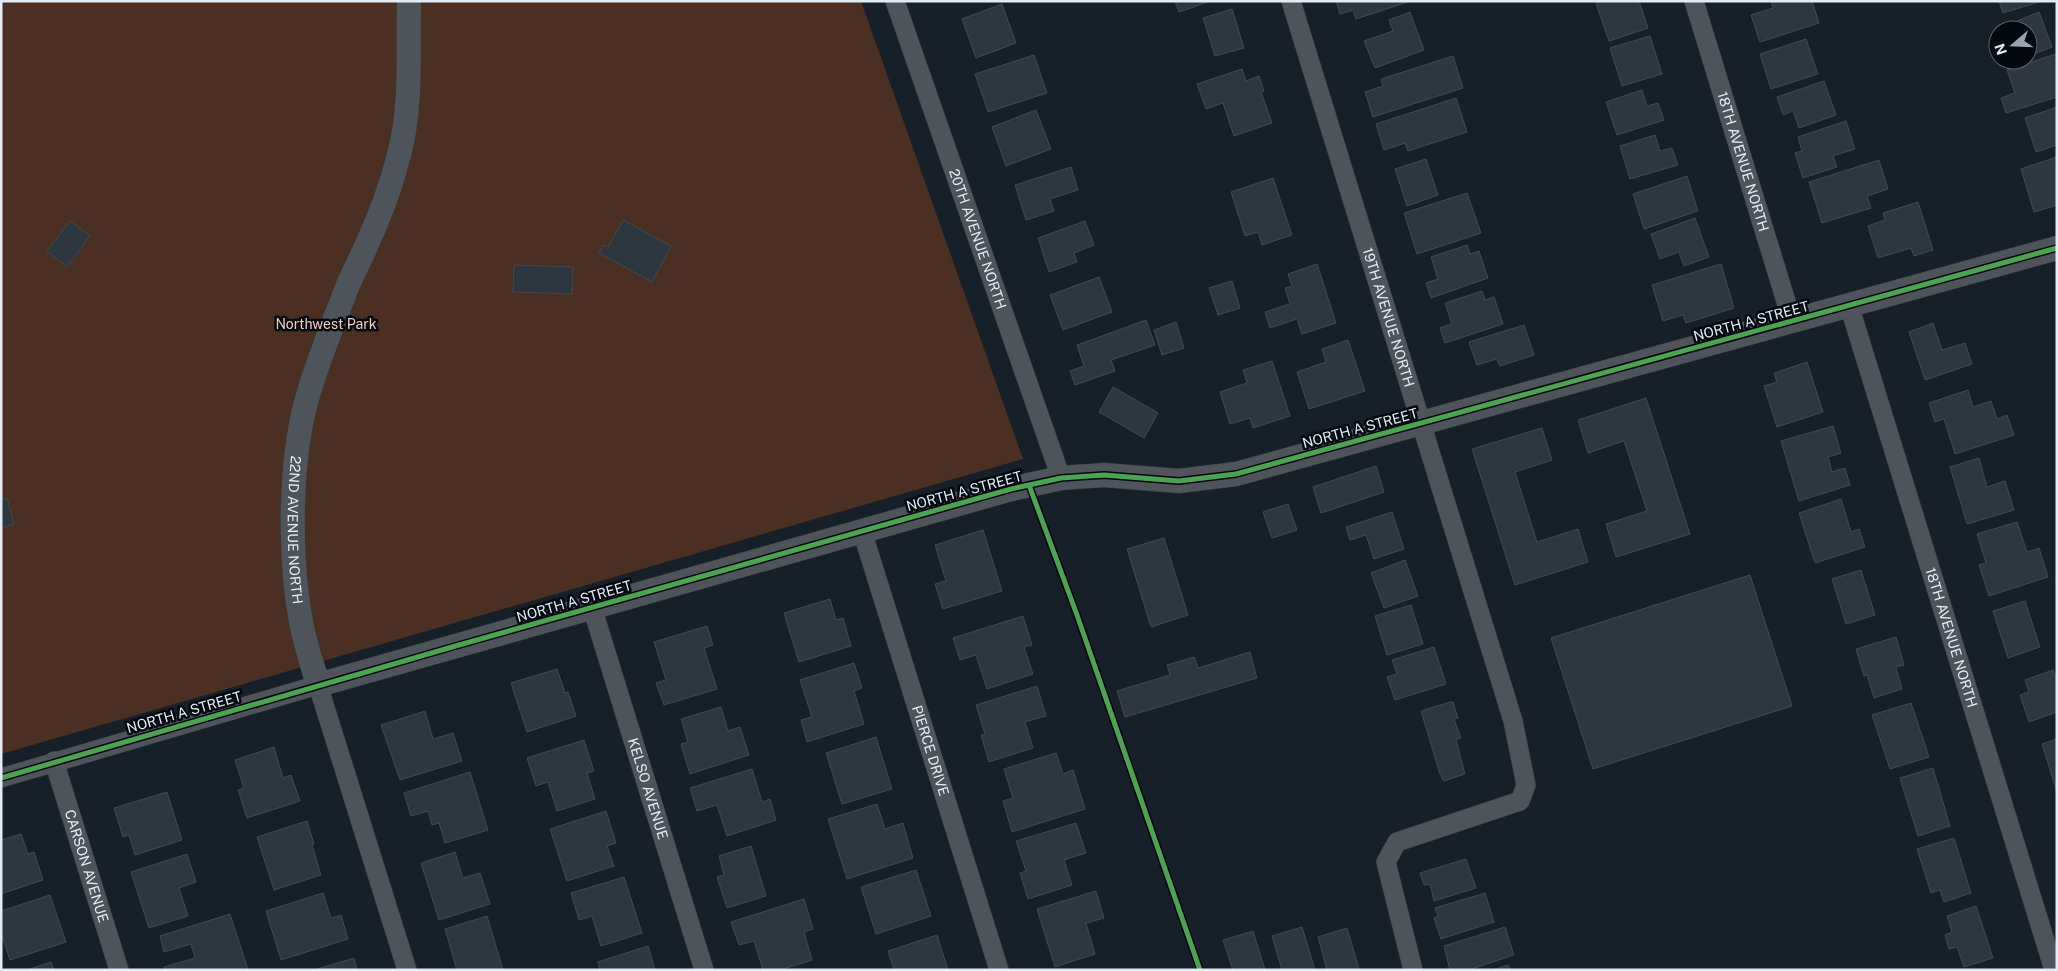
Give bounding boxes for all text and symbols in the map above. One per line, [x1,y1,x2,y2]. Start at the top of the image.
north arrow [1988,20,2038,70]
text: N [1991,41,2010,57]
street label: 18TH AVENUE NORTH [1714,90,1772,233]
street label: 20TH AVENUE NORTH [946,167,1010,311]
street label: 19TH AVENUE NORTH [1360,246,1418,389]
street label: NORTH A STREET [1692,298,1810,344]
park label: Northwest Park [275,316,377,332]
street label: NORTH A STREET [1301,405,1419,451]
street label: 22ND AVENUE NORTH [285,455,306,605]
street label: NORTH A STREET [905,468,1023,514]
street label: 18TH AVENUE NORTH [1922,566,1981,709]
street label: NORTH A STREET [515,577,633,625]
street label: NORTH A STREET [125,688,243,736]
street label: PIERCE DRIVE [909,703,952,798]
street label: KELSO AVENUE [625,736,671,841]
street label: CARSON AVENUE [62,808,112,925]

